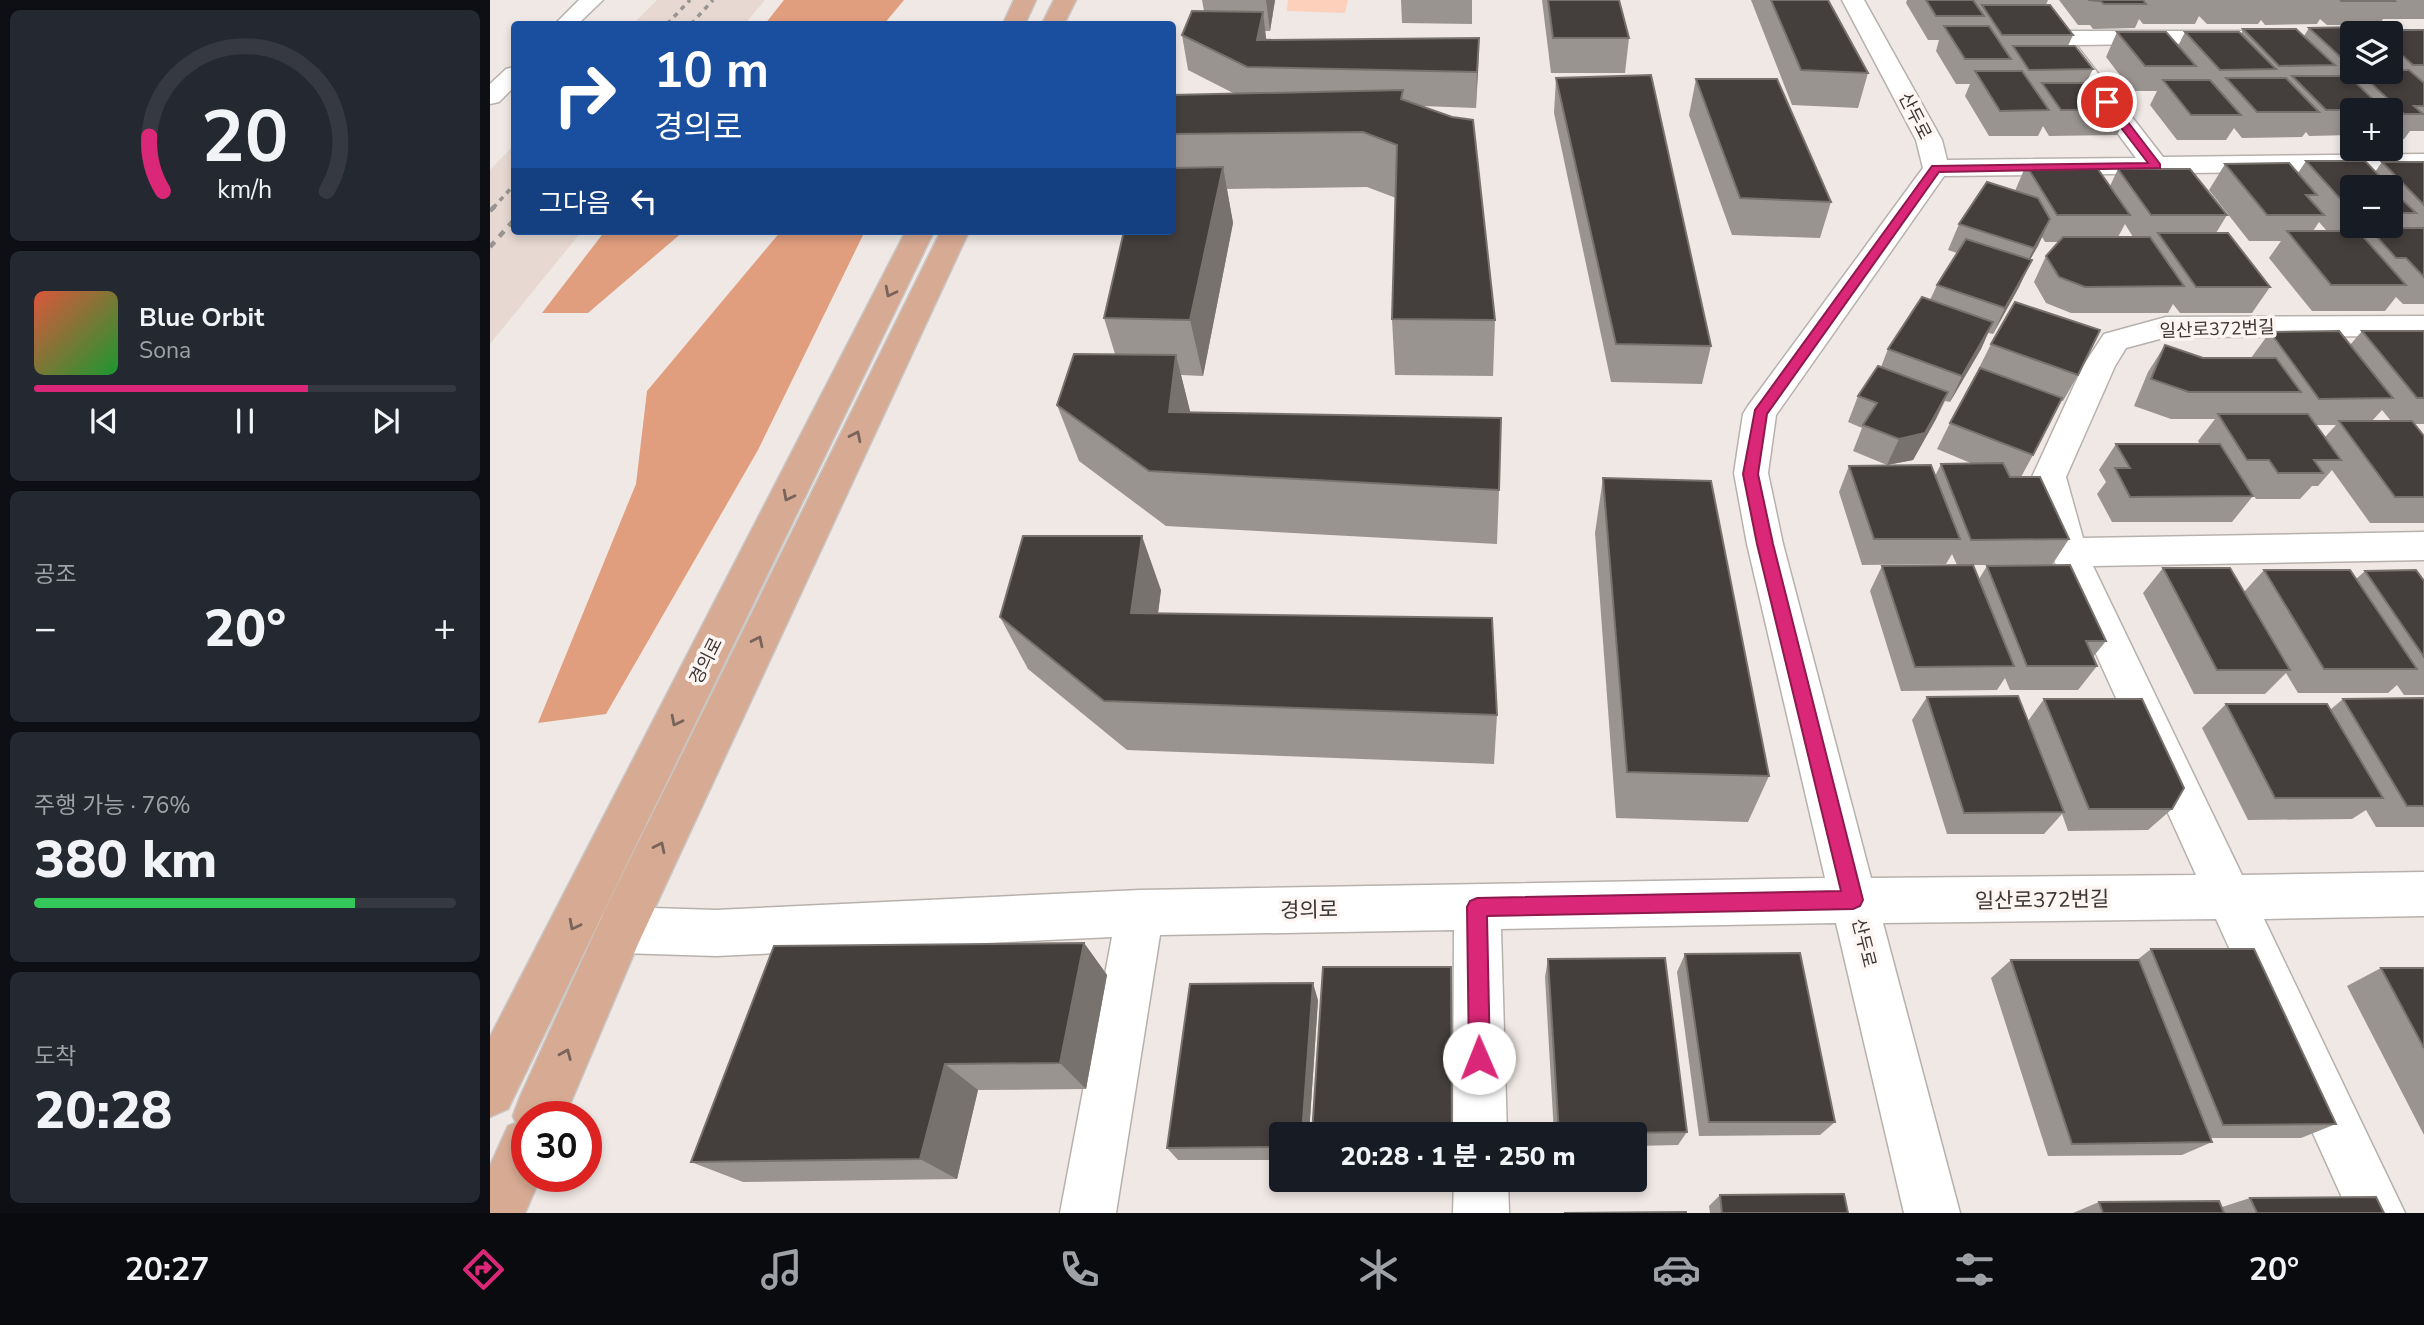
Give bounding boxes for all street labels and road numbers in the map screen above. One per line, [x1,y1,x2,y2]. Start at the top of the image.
street label: 산두로 [1893,88,1937,144]
street label: 일산로372번길 [2159,315,2275,343]
street label: 경의로 [684,633,728,689]
street label: 일산로372번길 [1975,885,2109,915]
street label: 경의로 [1280,895,1338,925]
street label: 산두로 [1846,916,1882,970]

